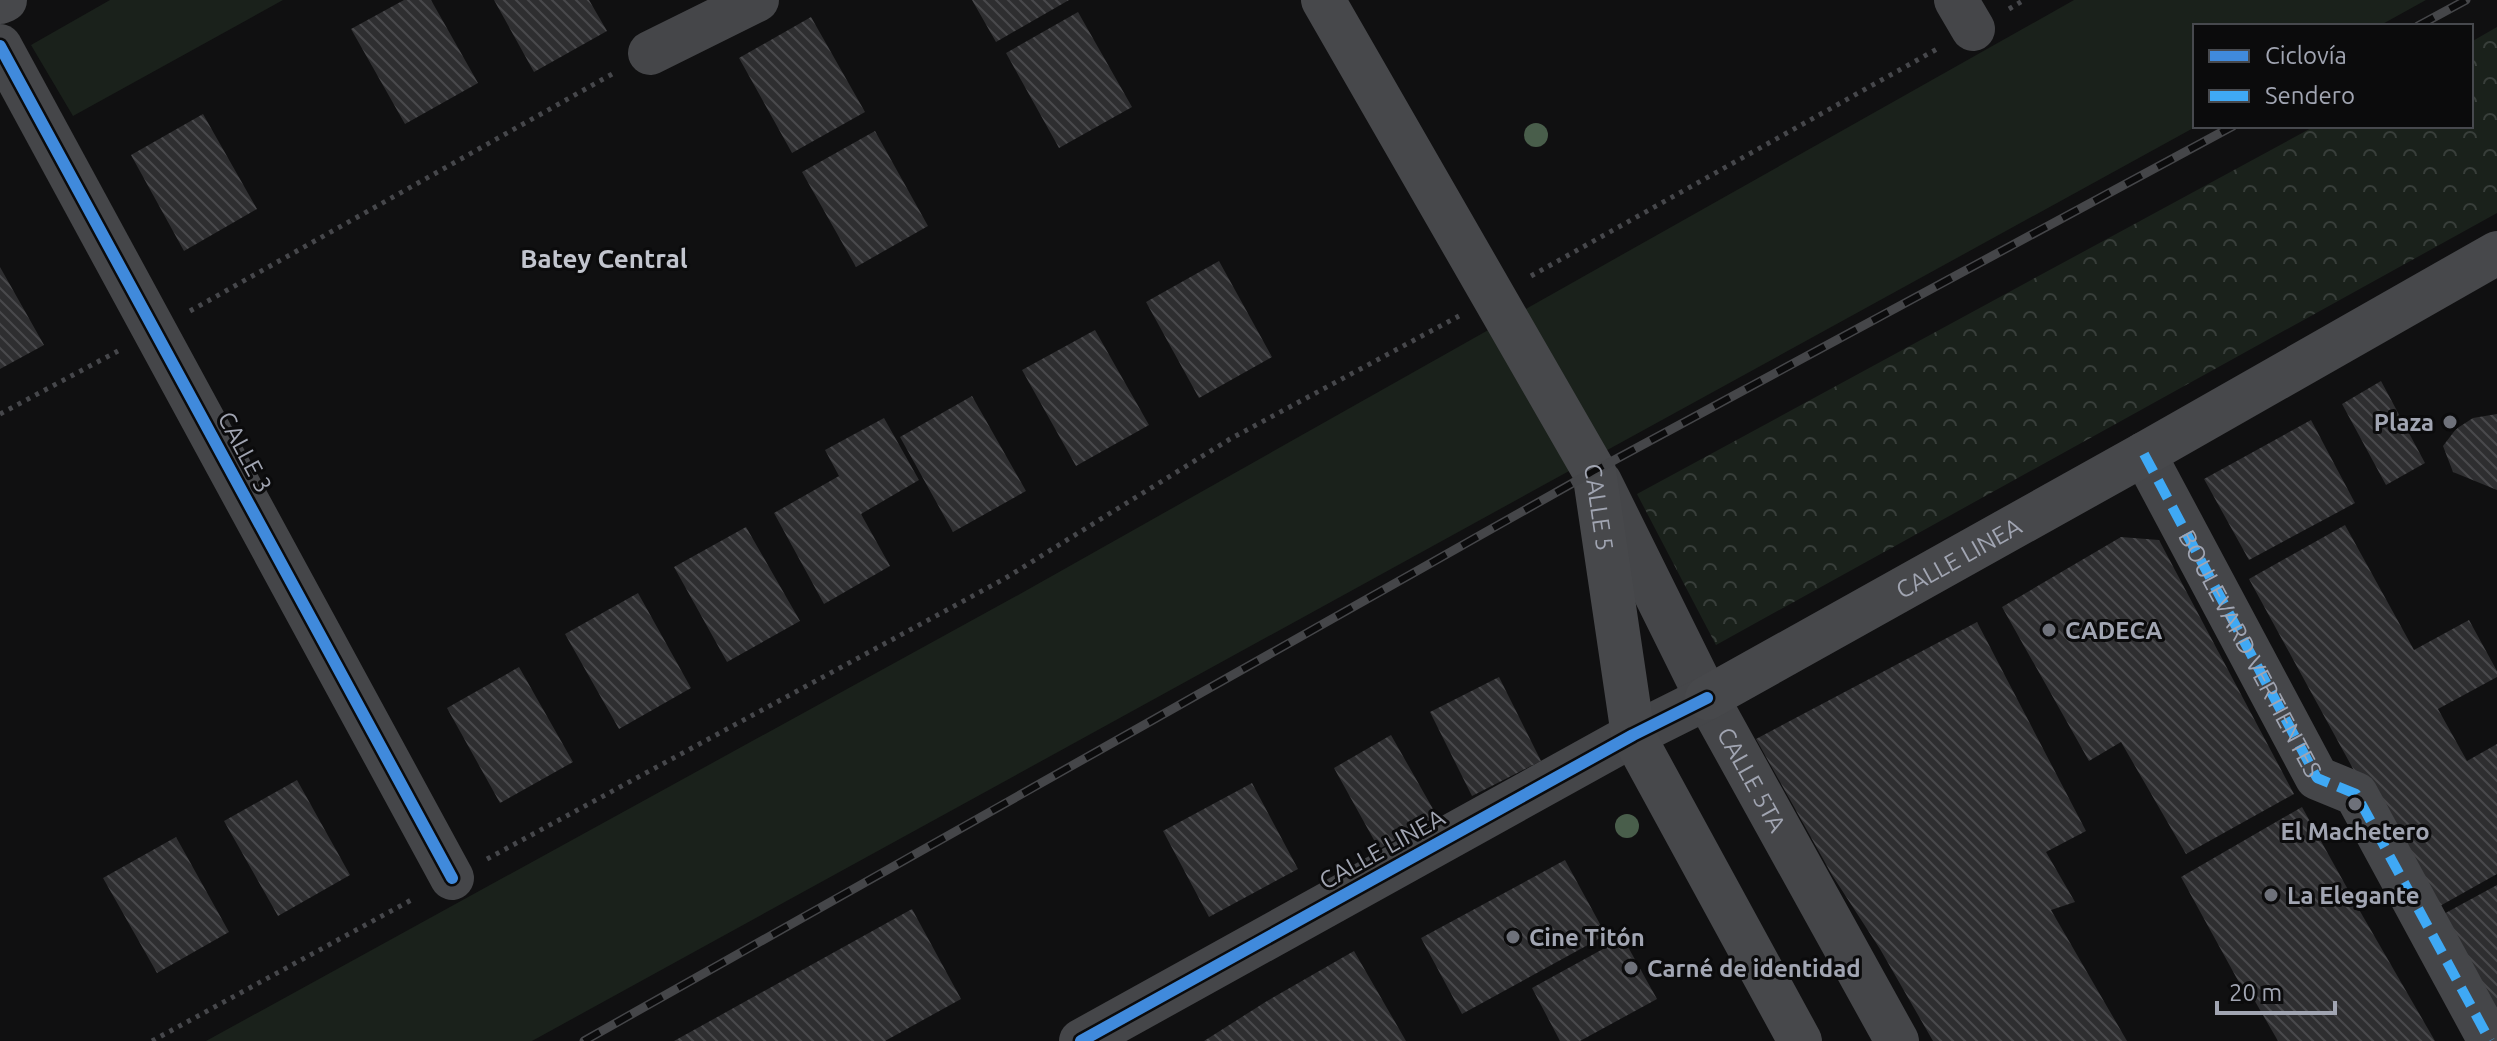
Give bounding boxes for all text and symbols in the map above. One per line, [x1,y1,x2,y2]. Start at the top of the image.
legend [2193,24,2473,128]
text: Ciclovía [2265,42,2347,69]
text: Sendero [2265,82,2355,109]
district label: Batey Central [520,244,688,273]
street label: CALLE 3 [212,407,278,497]
place label: Plaza [2374,409,2434,436]
marker: Plaza [2441,413,2459,431]
street label: CALLE 5 [1580,462,1619,553]
street label: CALLE LINEA [1891,512,2026,603]
street label: BOULEVARD VERTIENTES [2173,525,2327,782]
place label: CADECA [2065,617,2163,644]
marker: CADECA [2040,621,2058,639]
street label: CALLE 5TA [1712,722,1792,837]
marker: El Machetero [2346,795,2364,813]
street label: CALLE LINEA [1315,803,1450,895]
place label: El Machetero [2280,818,2430,845]
place label: La Elegante [2287,882,2420,909]
marker: La Elegante [2262,886,2280,904]
place label: Cine Titón [1529,924,1645,951]
marker: Cine Titón [1504,928,1522,946]
place label: Carné de identidad [1647,955,1861,982]
marker: Carné de identidad [1622,959,1640,977]
scale bar [2217,965,2335,1015]
text: 20 m [2229,979,2282,1006]

